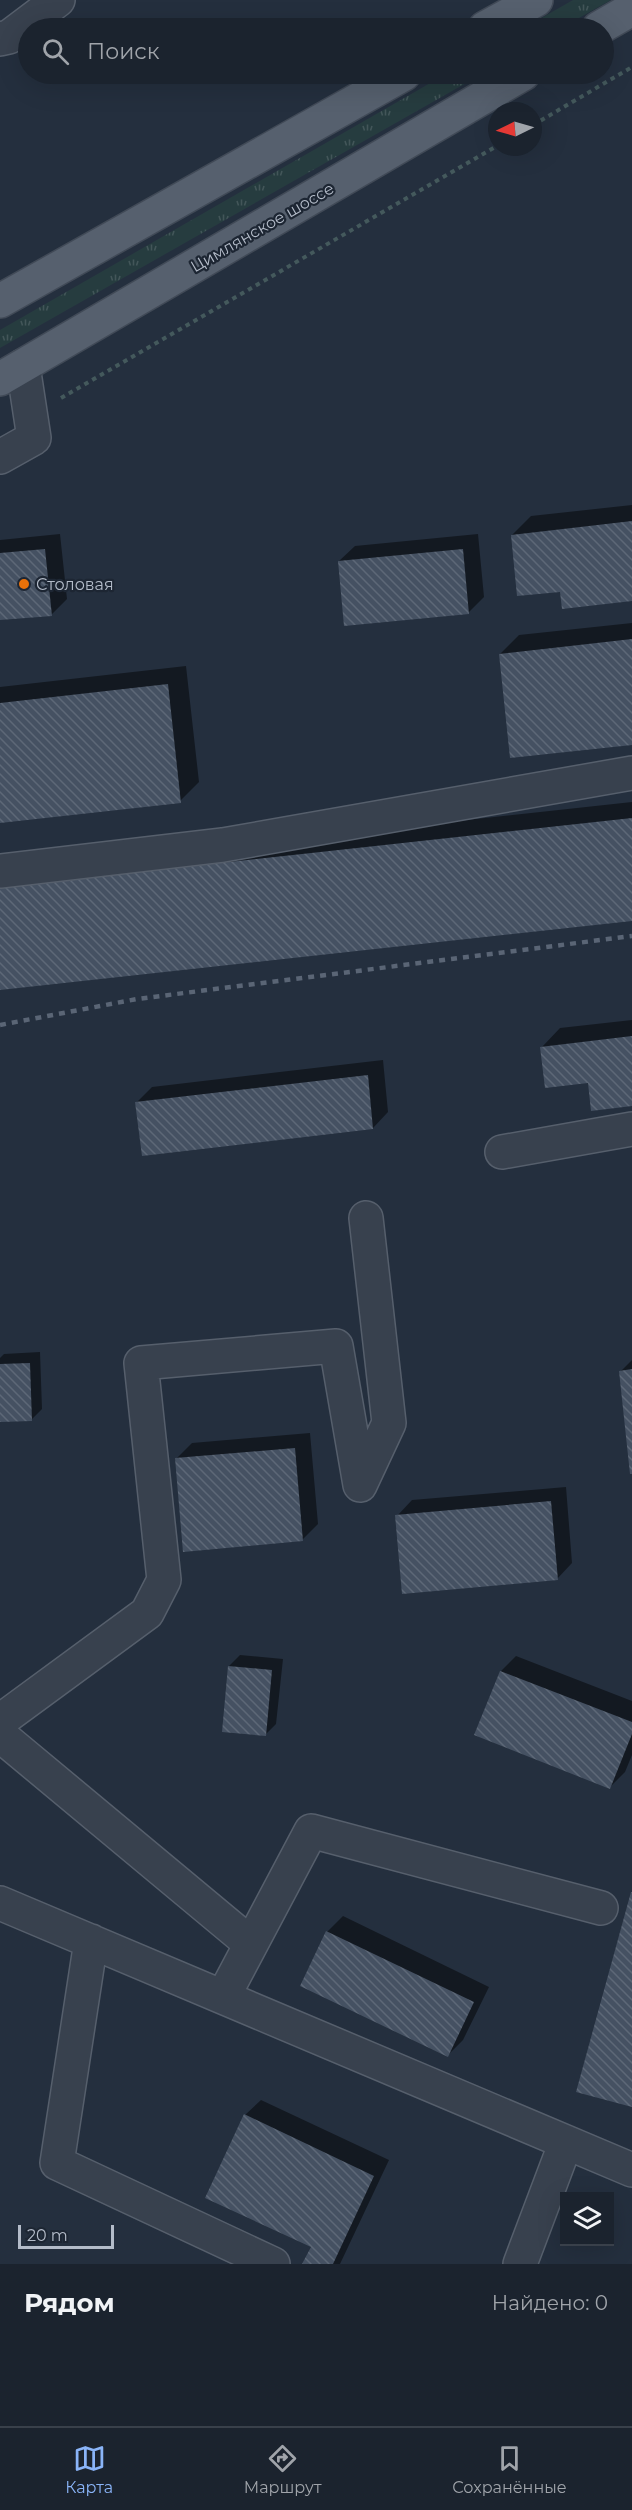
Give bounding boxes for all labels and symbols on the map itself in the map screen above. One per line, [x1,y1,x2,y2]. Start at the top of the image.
north arrow [488,102,542,156]
street label: Цимлянское шоссе [187,179,337,276]
place label: Столовая [36,575,114,594]
marker: Столовая [17,577,31,591]
scale bar [18,2222,114,2250]

